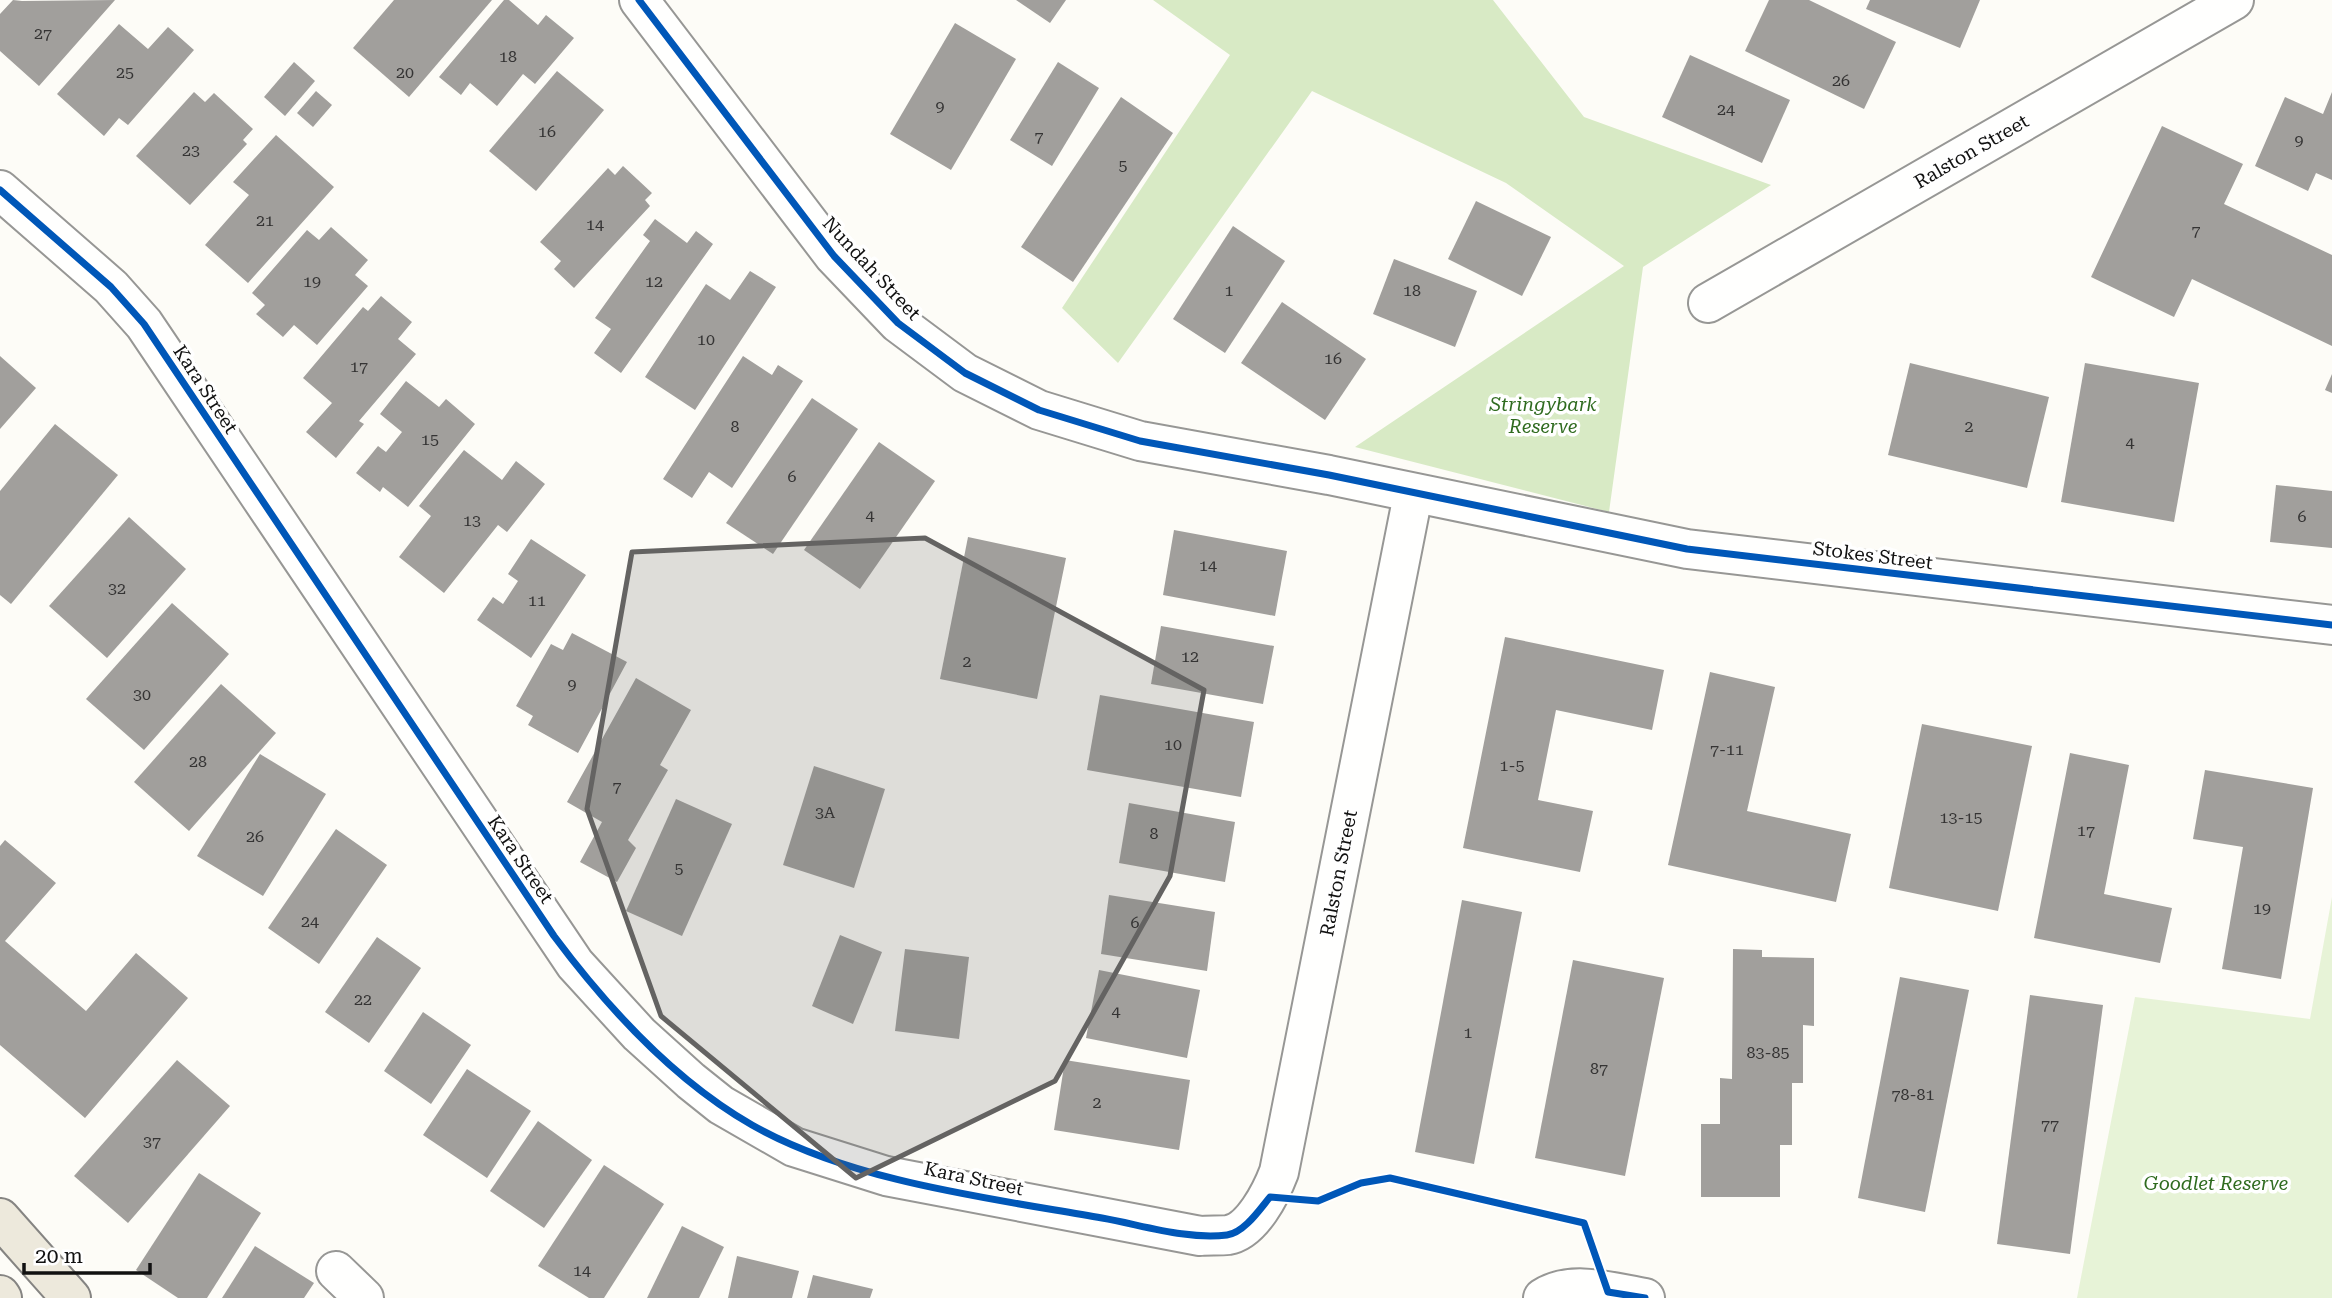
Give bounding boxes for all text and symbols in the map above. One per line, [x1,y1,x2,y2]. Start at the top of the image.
house number: 27 [34,24,52,43]
house number: 18 [499,47,517,66]
house number: 25 [116,63,134,82]
house number: 20 [396,63,414,82]
house number: 26 [1832,71,1850,90]
house number: 9 [936,97,945,116]
house number: 24 [1717,100,1735,119]
street label: Ralston Street [1910,109,2033,193]
house number: 16 [538,122,556,141]
house number: 7 [1035,127,1044,146]
house number: 9 [2295,131,2304,150]
house number: 23 [182,141,200,160]
house number: 5 [1119,156,1128,175]
house number: 21 [256,211,274,230]
street label: Nundah Street [818,212,925,325]
house number: 14 [586,215,604,234]
house number: 7 [2192,221,2201,240]
house number: 19 [303,272,321,291]
house number: 12 [645,272,663,291]
house number: 1 [1225,281,1234,300]
house number: 18 [1403,281,1421,300]
house number: 10 [697,330,715,349]
street label: Kara Street [168,341,243,438]
house number: 16 [1324,349,1342,368]
house number: 17 [350,357,368,376]
park label: Stringybark Reserve [1489,393,1597,438]
house number: 8 [731,417,740,436]
house number: 2 [1965,417,1974,436]
house number: 15 [421,430,439,449]
house number: 4 [2126,433,2135,452]
house number: 6 [788,467,797,486]
house number: 4 [866,506,875,525]
house number: 6 [2298,507,2307,526]
house number: 13 [463,511,481,530]
street label: Stokes Street [1812,537,1934,574]
house number: 14 [1199,556,1217,575]
house number: 32 [108,579,126,598]
house number: 11 [528,591,546,610]
house number: 12 [1181,647,1199,666]
house number: 2 [963,652,972,671]
house number: 9 [568,675,577,694]
house number: 30 [133,685,151,704]
house number: 10 [1164,735,1182,754]
house number: 7-11 [1710,740,1744,759]
house number: 28 [189,752,207,771]
house number: 1-5 [1500,756,1525,775]
house number: 7 [613,777,622,796]
house number: 3A [815,803,836,822]
street label: Ralston Street [1315,808,1362,938]
house number: 13-15 [1940,808,1982,827]
street label: Kara Street [483,811,558,908]
house number: 17 [2077,821,2095,840]
house number: 8 [1150,824,1159,843]
house number: 26 [246,827,264,846]
house number: 5 [675,859,684,878]
house number: 19 [2253,899,2271,918]
house number: 24 [301,912,319,931]
house number: 6 [1131,913,1140,932]
house number: 22 [354,990,372,1009]
house number: 4 [1112,1002,1121,1021]
house number: 1 [1464,1023,1473,1042]
house number: 83-85 [1747,1043,1789,1062]
house number: 87 [1590,1059,1608,1078]
house number: 78-81 [1892,1085,1934,1104]
house number: 2 [1093,1093,1102,1112]
house number: 77 [2041,1115,2059,1134]
house number: 37 [143,1132,161,1151]
street label: Kara Street [922,1157,1026,1200]
park label: Goodlet Reserve [2144,1172,2289,1195]
scale bar [24,1232,150,1276]
text: 20 m [35,1244,83,1268]
house number: 14 [573,1261,591,1280]

